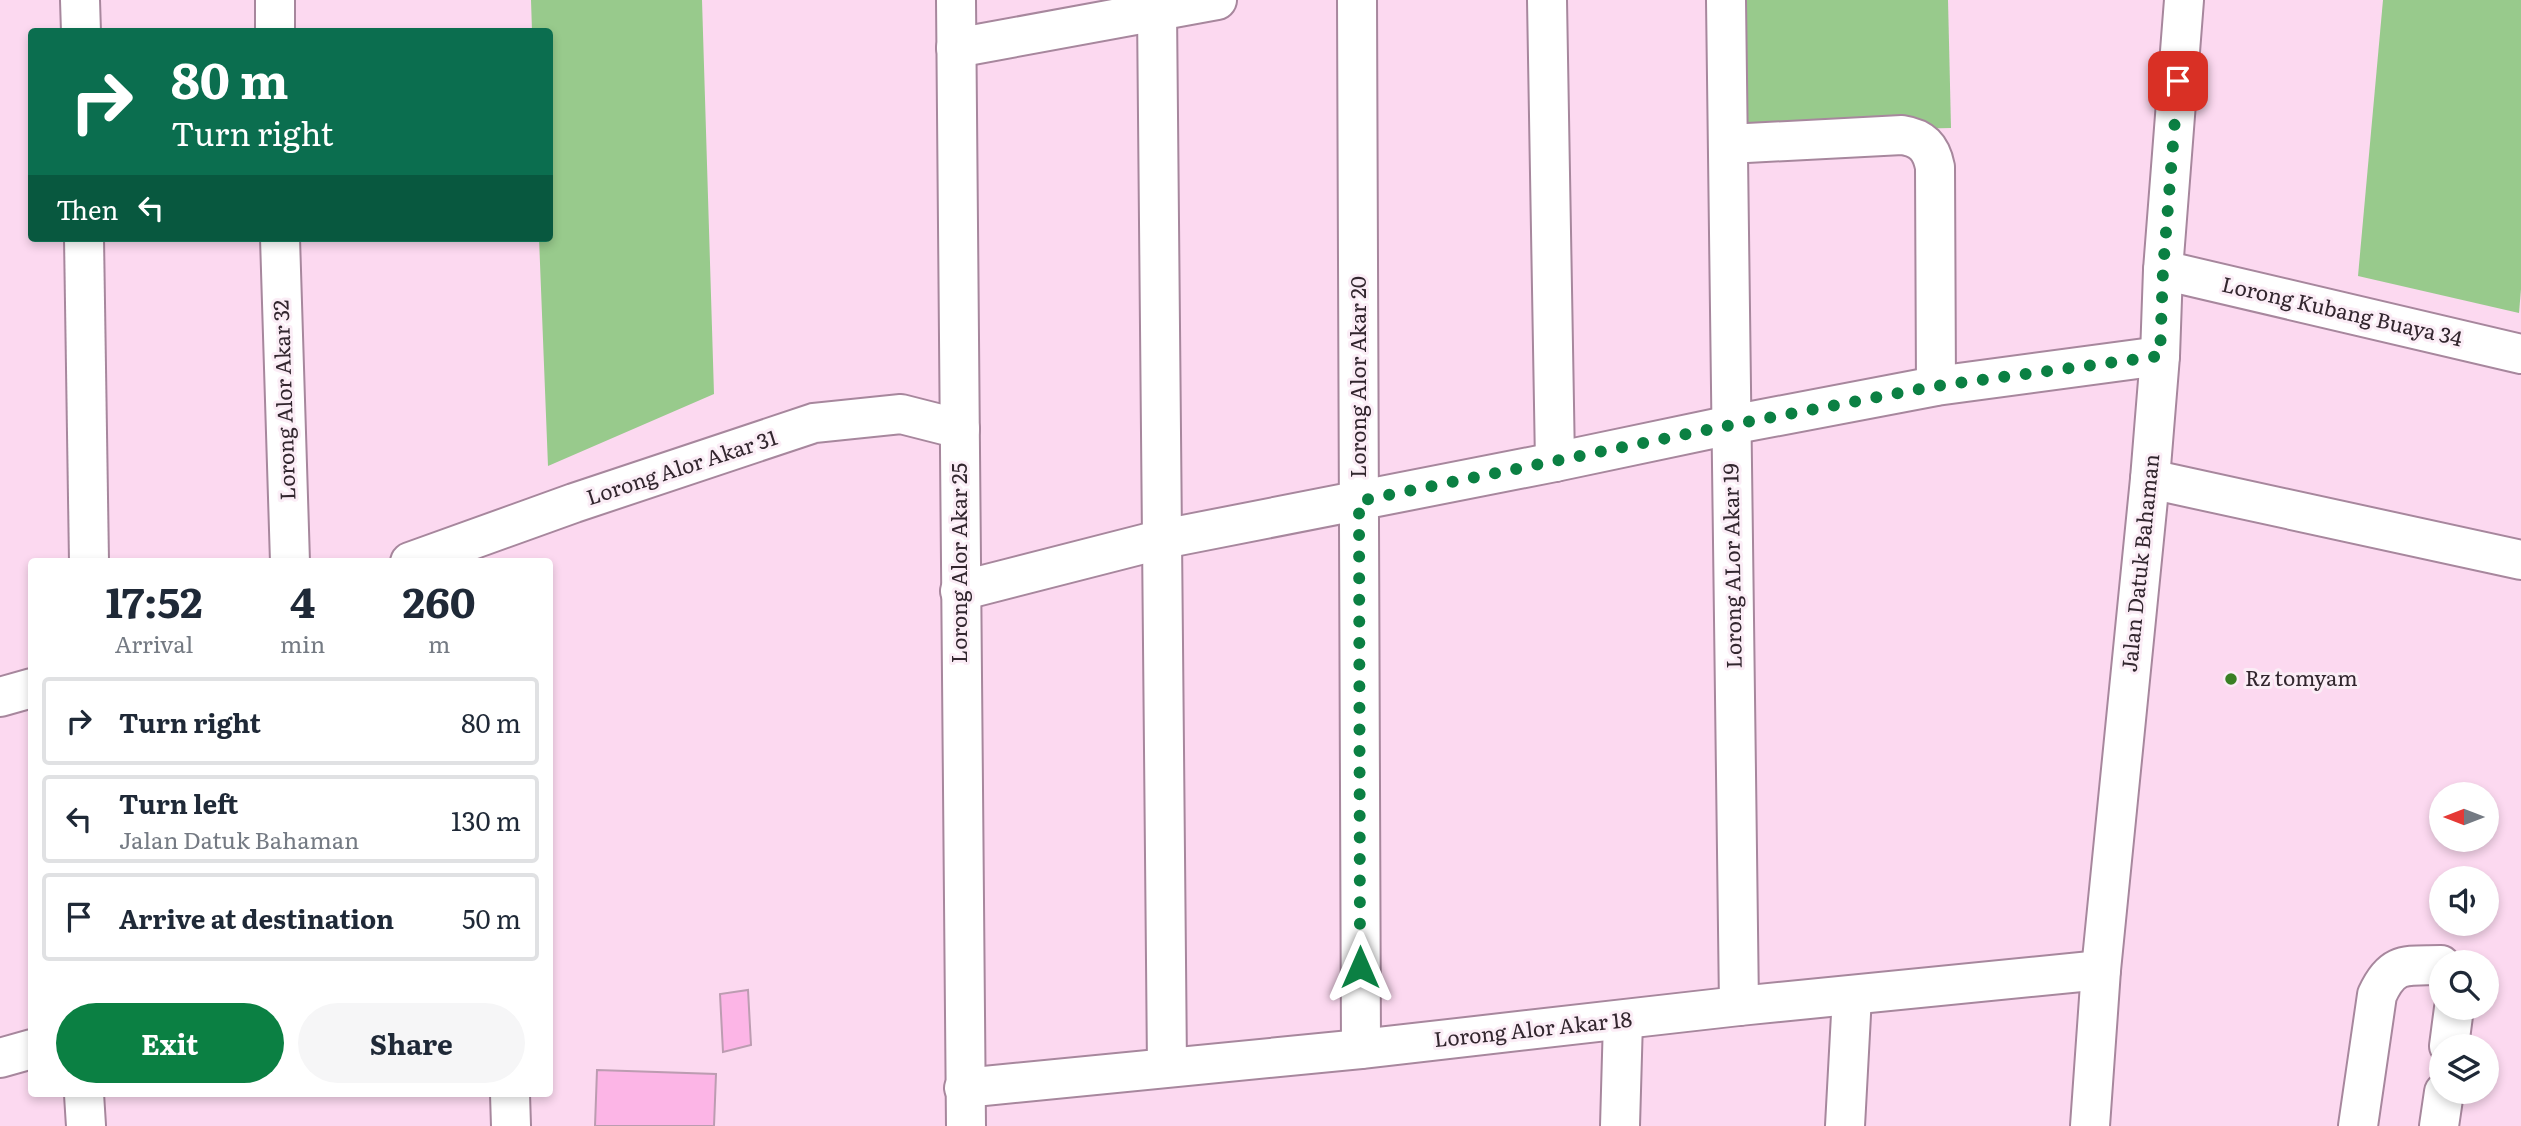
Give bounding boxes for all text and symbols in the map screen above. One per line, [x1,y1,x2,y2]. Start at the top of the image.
text: 80 m [171,41,289,114]
pin [2148,51,2208,111]
icon: right [56,56,147,147]
icon: arrive [2159,62,2197,100]
text: Turn right [171,108,333,156]
text: Then [56,189,118,228]
icon: left [132,189,170,227]
street label: Lorong Kubang Buaya 34 [2219,267,2466,352]
street label: Lorong Alor Akar 20 [1341,276,1372,478]
street label: Lorong Alor Akar 32 [264,299,301,501]
street label: Lorong Alor Akar 31 [582,420,781,511]
street label: Jalan Datuk Bahaman [2112,452,2165,673]
street label: Lorong Alor Akar 25 [942,463,973,663]
street label: Lorong ALor Akar 19 [1713,463,1748,669]
text: 17:52 [105,569,203,631]
text: 4 [290,569,315,631]
text: 260 [403,569,476,631]
text: Arrival [115,626,193,660]
text: min [280,626,325,660]
text: m [428,626,450,660]
place label: Rz tomyam [2245,661,2358,692]
marker: Rz tomyam [2223,671,2239,687]
icon: right [60,702,98,740]
text: Turn right [119,702,261,741]
text: 80 m [461,702,521,741]
north arrow [2429,782,2499,852]
map controls [2429,782,2499,1104]
text: Turn left [119,783,238,822]
icon: left [60,800,98,838]
text: 130 m [451,800,521,839]
text: Jalan Datuk Bahaman [119,822,359,856]
button: sound [2429,866,2499,936]
icon: arrive [60,898,98,936]
text: Arrive at destination [119,898,394,937]
text: 50 m [462,898,521,937]
position arrow [1323,930,1397,1004]
button: search [2429,950,2499,1020]
street label: Lorong Alor Akar 18 [1432,1002,1633,1053]
button: Exit [56,1003,284,1083]
button: Share [298,1003,525,1083]
button: layers [2429,1034,2499,1104]

